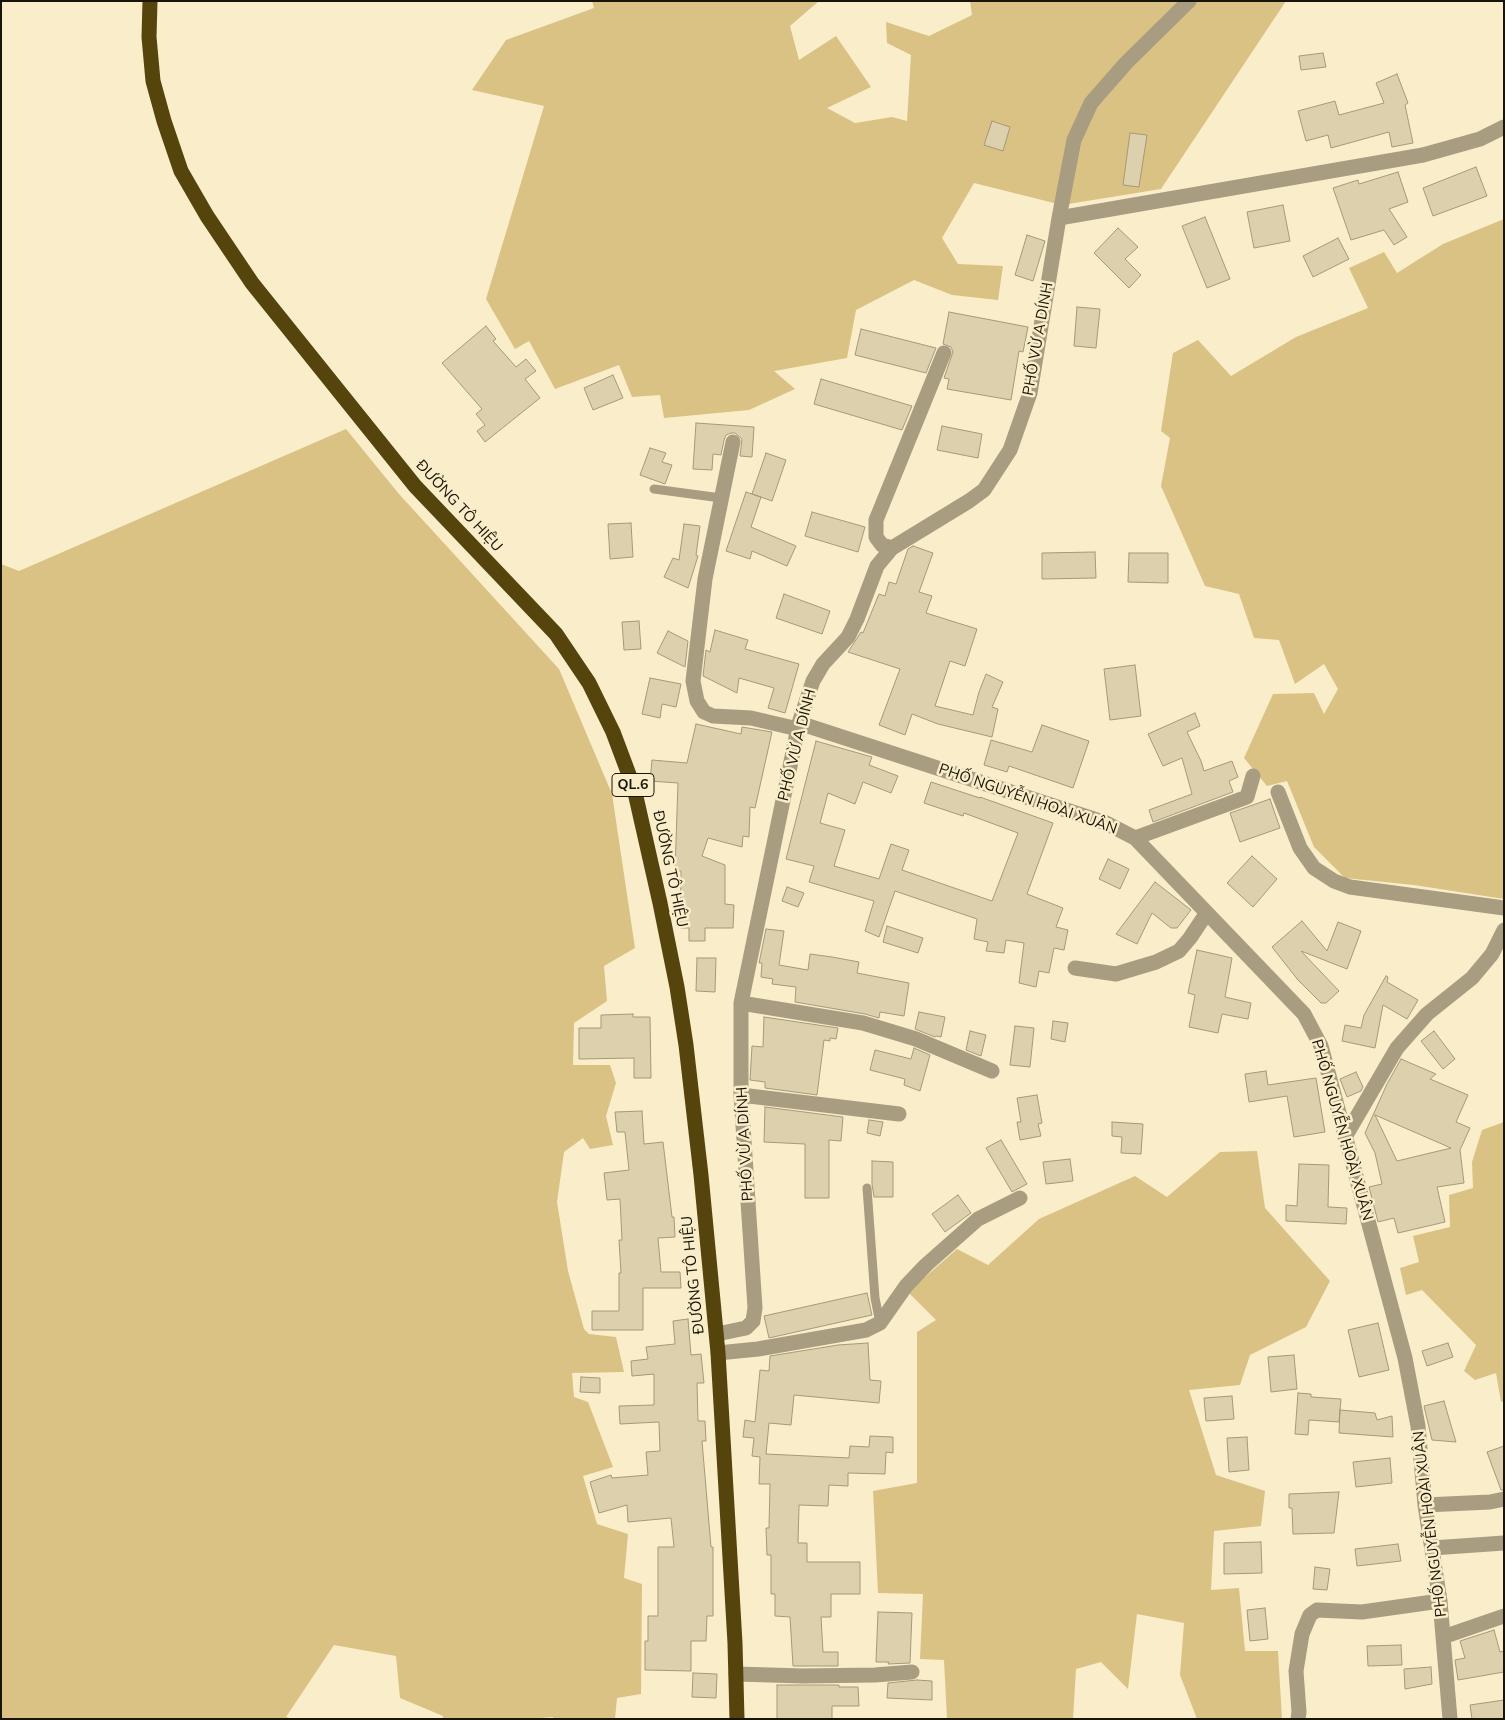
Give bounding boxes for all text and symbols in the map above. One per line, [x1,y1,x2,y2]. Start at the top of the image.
street label: PHỐ VỪ A DÍNH [1019,281,1057,397]
street label: ĐƯỜNG TÔ HIỆU [412,456,506,556]
street label: PHỐ VỪ A DÍNH [774,687,820,803]
street label: PHỐ NGUYỄN HOÀI XUÂN [936,760,1120,838]
road number: QL.6 [612,774,654,796]
street label: ĐƯỜNG TÔ HIỆU [649,809,691,929]
street label: PHỐ NGUYỄN HOÀI XUÂN [1307,1037,1377,1223]
street label: PHỐ VỪ A DÍNH [733,1086,757,1202]
street label: ĐƯỜNG TÔ HIỆU [678,1215,708,1335]
street label: PHỐ NGUYỄN HOÀI XUÂN [1410,1430,1450,1618]

